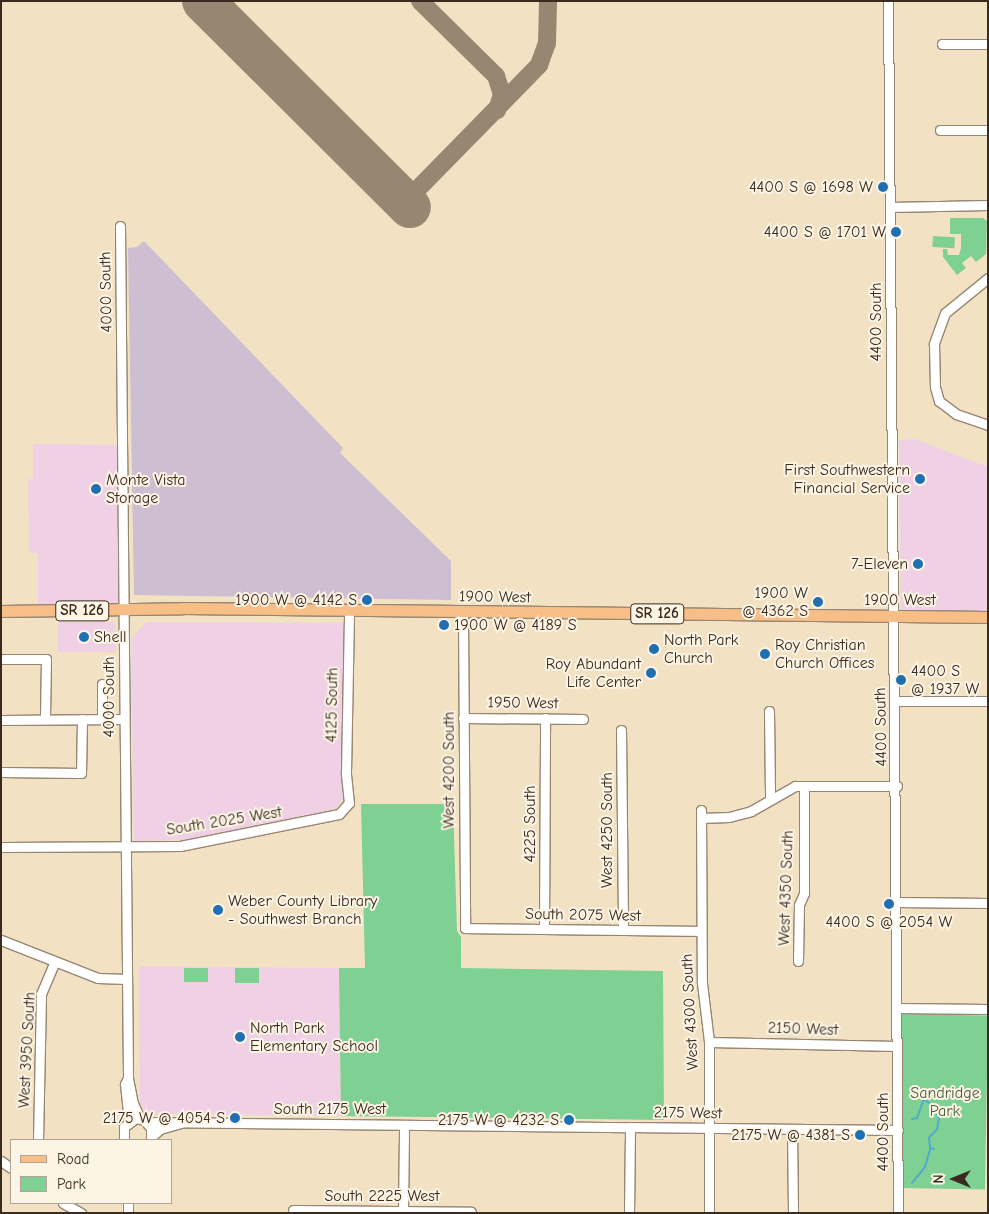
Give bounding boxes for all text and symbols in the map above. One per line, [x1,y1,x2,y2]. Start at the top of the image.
place label: 4400 S @ 1698 W [749,177,873,197]
marker: 4400 S @ 1698 W [877,181,889,193]
place label: 4400 S @ 1701 W [764,222,886,242]
marker: 4400 S @ 1701 W [890,226,902,238]
street label: 4000 South [96,251,116,333]
street label: 4400 South [866,283,886,361]
place label: First Southwestern Financial Service [784,460,910,498]
place label: Monte Vista Storage [106,470,185,508]
marker: First Southwestern Financial Service [914,473,926,485]
marker: Monte Vista Storage [90,483,102,495]
place label: 7-Eleven [851,554,908,574]
marker: 7-Eleven [912,558,924,570]
place label: 1900 W @ 4362 S [742,583,808,621]
street label: 1900 West [459,587,531,607]
place label: 1900 W @ 4142 S [235,590,357,610]
street label: 1900 West [864,590,936,610]
marker: 1900 W @ 4142 S [361,594,373,606]
marker: 1900 W @ 4362 S [812,596,824,608]
road number: SR 126 [54,598,110,624]
road number: SR 126 [630,602,684,626]
place label: 1900 W @ 4189 S [454,615,577,635]
marker: 1900 W @ 4189 S [438,619,450,631]
place label: Shell [94,627,126,647]
place label: North Park Church [664,630,738,668]
marker: Shell [78,631,90,643]
place label: Roy Christian Church Offices [775,635,874,673]
marker: North Park Church [648,643,660,655]
marker: Roy Christian Church Offices [759,648,771,660]
place label: Roy Abundant Life Center [546,654,641,692]
street label: 4000 South [99,657,119,737]
place label: 4400 S @ 1937 W [911,661,979,699]
street label: 4125 South [322,667,342,743]
marker: Roy Abundant Life Center [645,667,657,679]
marker: 4400 S @ 1937 W [895,674,907,686]
street label: 4400 South [871,687,891,767]
street label: 1950 West [488,693,558,713]
street label: West 4200 South [439,712,459,828]
street label: West 4250 South [597,772,617,888]
street label: 4225 South [520,785,540,863]
street label: South 2025 West [165,802,283,840]
street label: West 4350 South [774,830,798,946]
place label: Weber County Library - Southwest Branch [228,891,377,929]
marker: 4400 S @ 2054 W [883,898,895,910]
marker: Weber County Library - Southwest Branch [212,904,224,916]
street label: South 2075 West [525,904,641,926]
place label: 4400 S @ 2054 W [826,912,952,932]
street label: West 4300 South [677,953,703,1071]
street label: West 3950 South [14,991,40,1109]
place label: North Park Elementary School [250,1018,378,1056]
street label: 2150 West [767,1018,839,1040]
marker: North Park Elementary School [234,1031,246,1043]
park label: Sandridge Park [910,1083,980,1121]
street label: 4400 South [873,1093,893,1171]
street label: South 2175 West [274,1099,386,1119]
street label: 2175 West [654,1103,722,1123]
place label: 2175 W @ 4054 S [103,1108,225,1128]
place label: 2175 W @ 4232 S [438,1110,559,1130]
marker: 2175 W @ 4054 S [229,1112,241,1124]
marker: 2175 W @ 4232 S [563,1114,575,1126]
place label: 2175 W @ 4381 S [731,1125,850,1145]
marker: 2175 W @ 4381 S [854,1129,866,1141]
legend [10,1139,172,1204]
text: Road [57,1150,89,1168]
north arrow [929,1154,979,1204]
text: N [930,1174,947,1184]
text: Park [57,1175,86,1193]
street label: South 2225 West [324,1186,440,1206]

